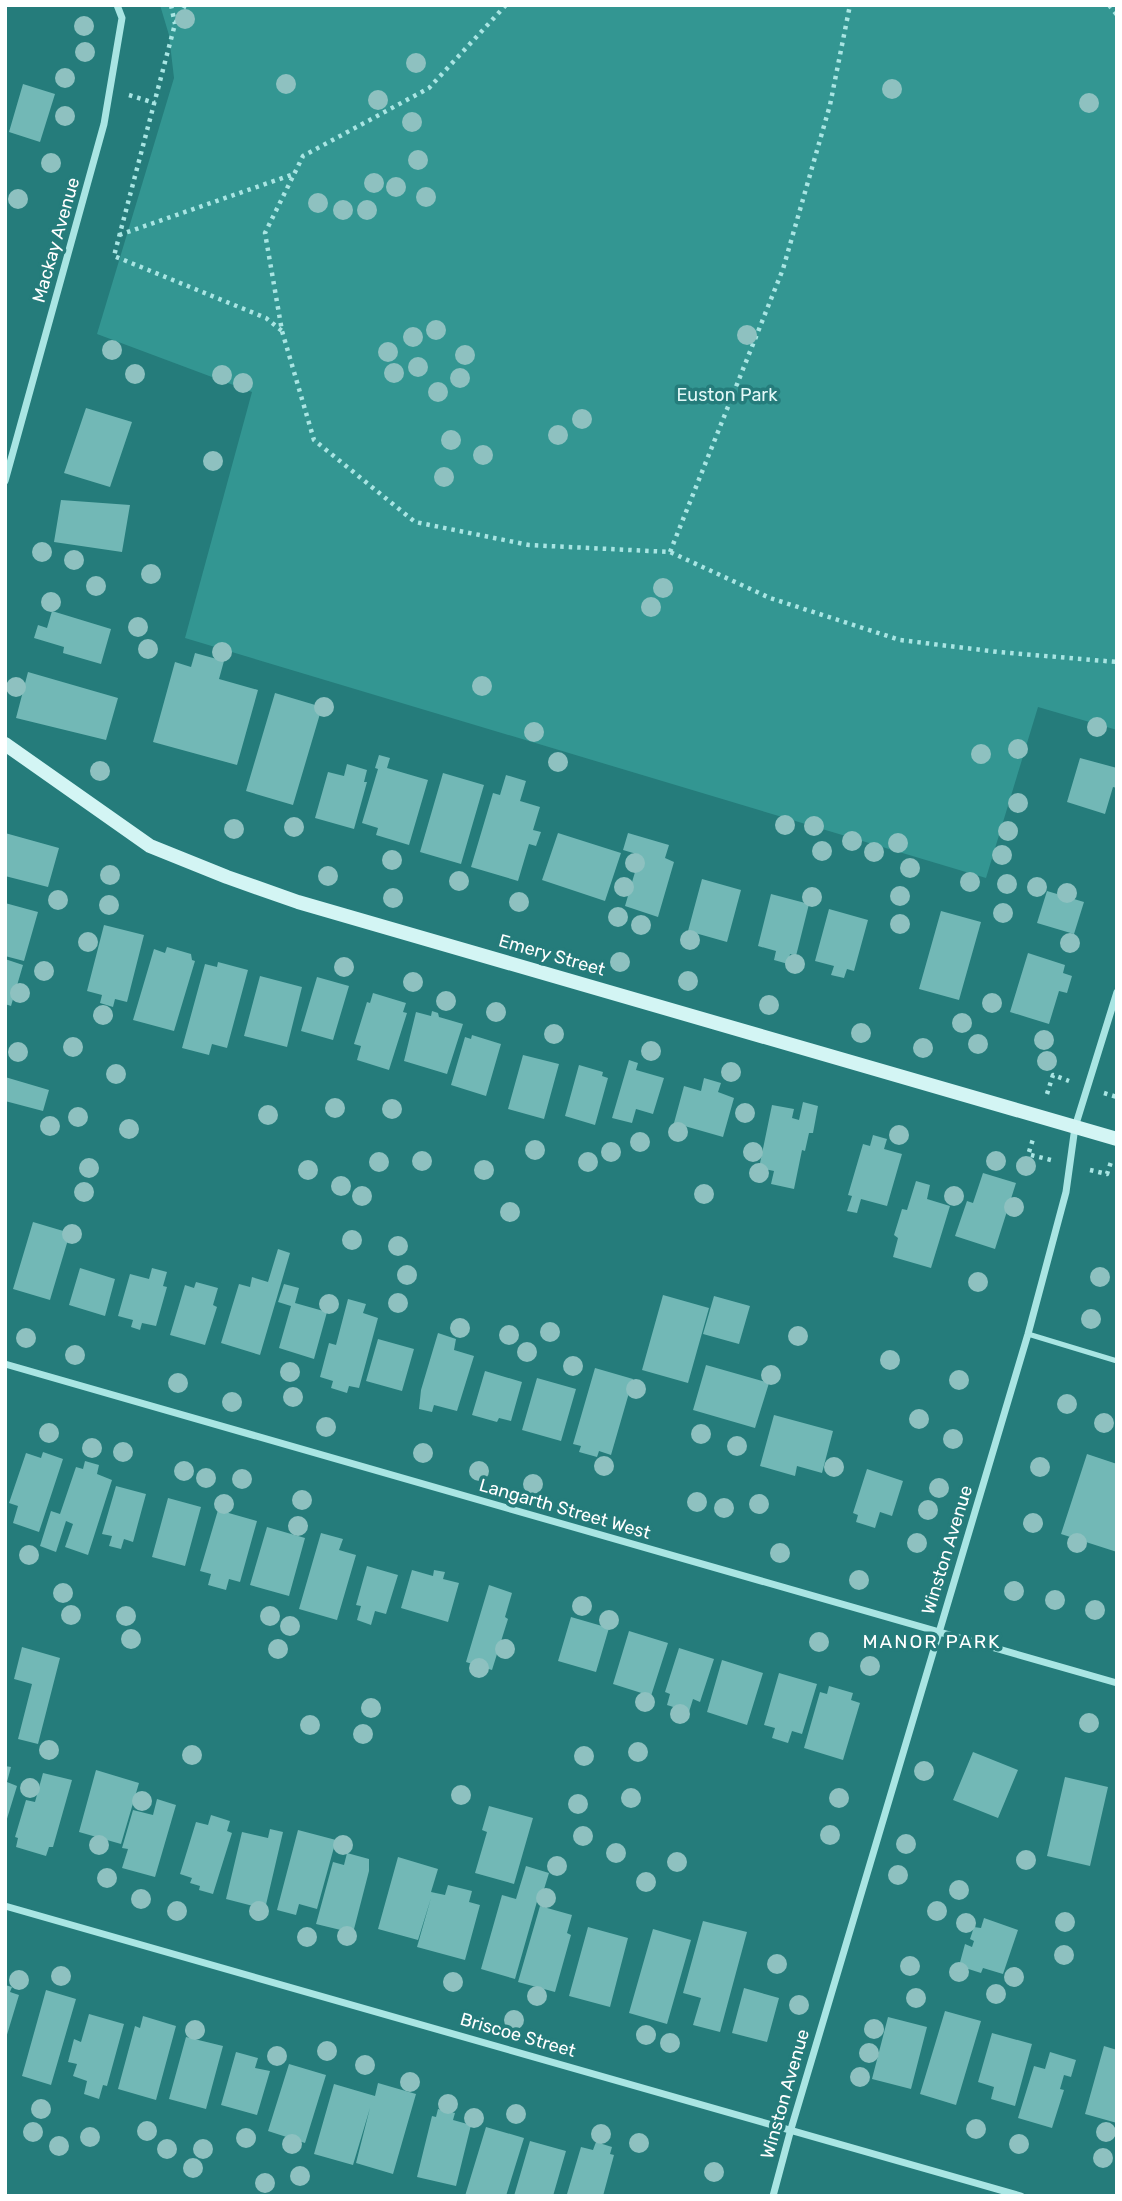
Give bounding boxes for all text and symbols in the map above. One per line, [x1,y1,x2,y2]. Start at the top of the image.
street label: Mackay Avenue [28,175,84,305]
park label: Euston Park [677,384,778,406]
street label: Emery Street [496,929,608,981]
street label: Langarth Street West [477,1474,653,1544]
street label: Winston Avenue [917,1483,977,1617]
district label: MANOR PARK [862,1630,1002,1653]
street label: Briscoe Street [458,2008,578,2062]
street label: Winston Avenue [756,2027,814,2161]

